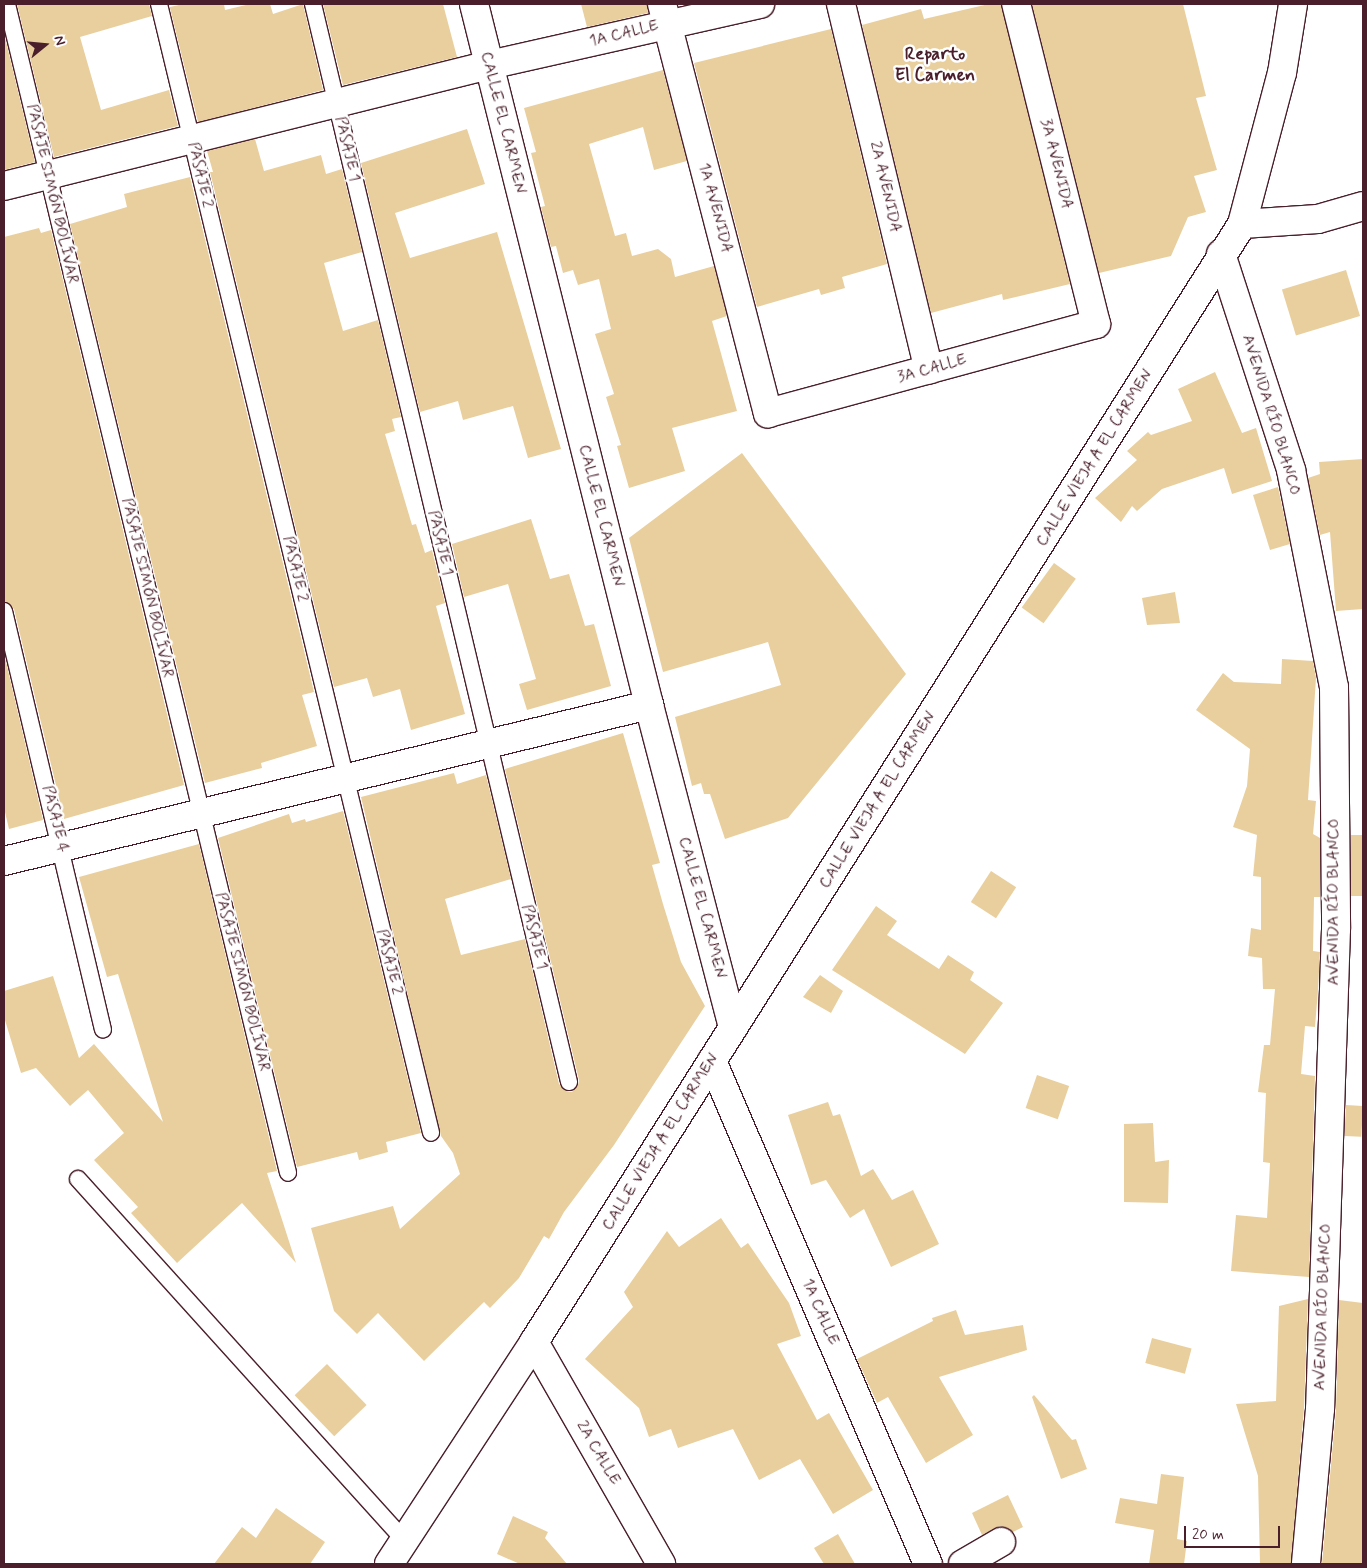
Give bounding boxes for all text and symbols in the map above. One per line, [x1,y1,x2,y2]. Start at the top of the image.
street label: 1A CALLE [586,16,662,52]
north arrow [20,20,70,70]
text: N [49,34,69,48]
district label: Reparto El Carmen [892,44,978,86]
street label: CALLE EL CARMEN [476,50,530,196]
street label: PASAJE SIMÓN BOLÍVAR [22,103,82,285]
street label: PASAJE 1 [330,115,364,183]
street label: 3A AVENIDA [1036,117,1076,211]
street label: PASAJE 2 [183,140,217,210]
street label: 2A AVENIDA [865,140,905,234]
street label: 1A AVENIDA [694,161,736,255]
street label: AVENIDA RÍO BLANCO [1237,332,1305,498]
street label: 3A CALLE [894,350,970,388]
street label: CALLE VIEJA A EL CARMEN [1031,363,1159,553]
street label: CALLE EL CARMEN [574,443,628,589]
street label: PASAJE SIMÓN BOLÍVAR [117,497,177,679]
street label: PASAJE 1 [423,509,457,577]
street label: PASAJE 2 [278,534,312,604]
street label: CALLE VIEJA A EL CARMEN [814,705,942,895]
street label: PASAJE 4 [37,784,73,854]
street label: AVENIDA RÍO BLANCO [1324,818,1344,986]
street label: CALLE EL CARMEN [674,836,730,980]
street label: PASAJE SIMÓN BOLÍVAR [211,891,273,1073]
street label: PASAJE 1 [517,903,551,971]
street label: PASAJE 2 [372,927,406,997]
street label: CALLE VIEJA A EL CARMEN [597,1047,725,1237]
street label: AVENIDA RÍO BLANCO [1310,1223,1336,1391]
street label: 1A CALLE [797,1275,843,1349]
street label: 2A CALLE [571,1416,625,1490]
scale bar [1187,1516,1283,1548]
text: 20 m [1192,1525,1224,1545]

